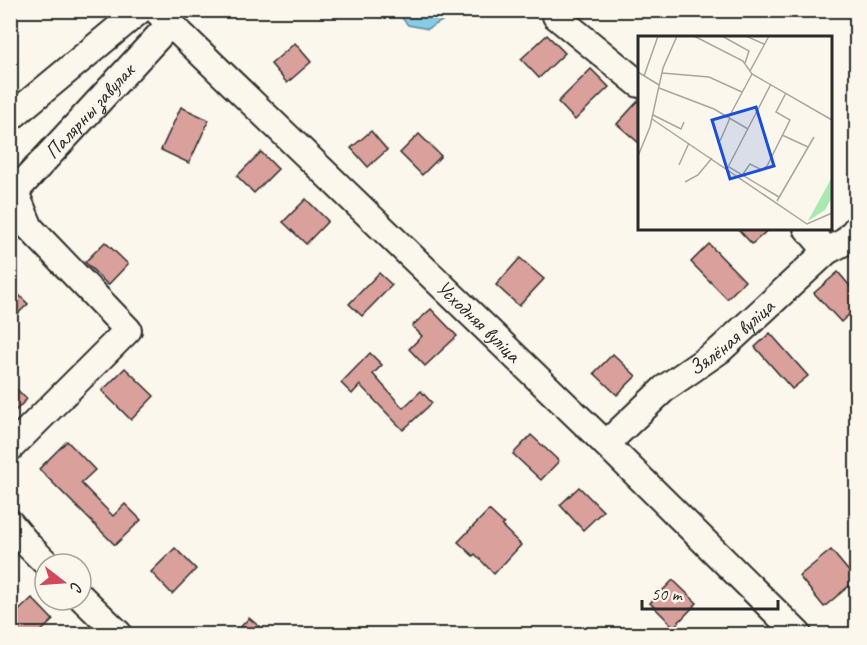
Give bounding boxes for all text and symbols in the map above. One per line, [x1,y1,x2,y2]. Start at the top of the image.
inset map [638,36,831,230]
street label: Палярны завулак [39,56,141,164]
street label: Усходняя вуліца [431,274,527,369]
street label: Зялёная вуліца [683,292,781,381]
north arrow [33,552,93,612]
scale bar [642,573,778,611]
text: С [65,579,87,595]
text: 50 m [651,583,684,605]

